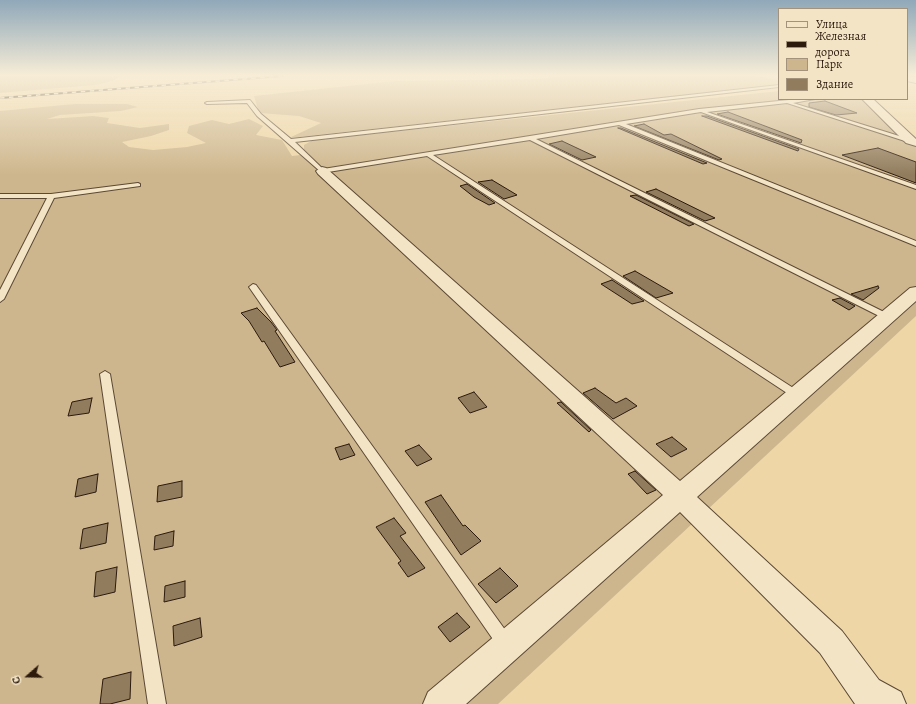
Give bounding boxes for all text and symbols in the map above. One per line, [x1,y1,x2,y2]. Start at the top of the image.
legend [778,8,908,100]
text: Улица [816,16,847,32]
text: Железная дорога [815,28,866,60]
text: Парк [816,56,842,72]
text: Здание [816,76,853,92]
north arrow [8,656,48,696]
text: С [8,675,24,686]

